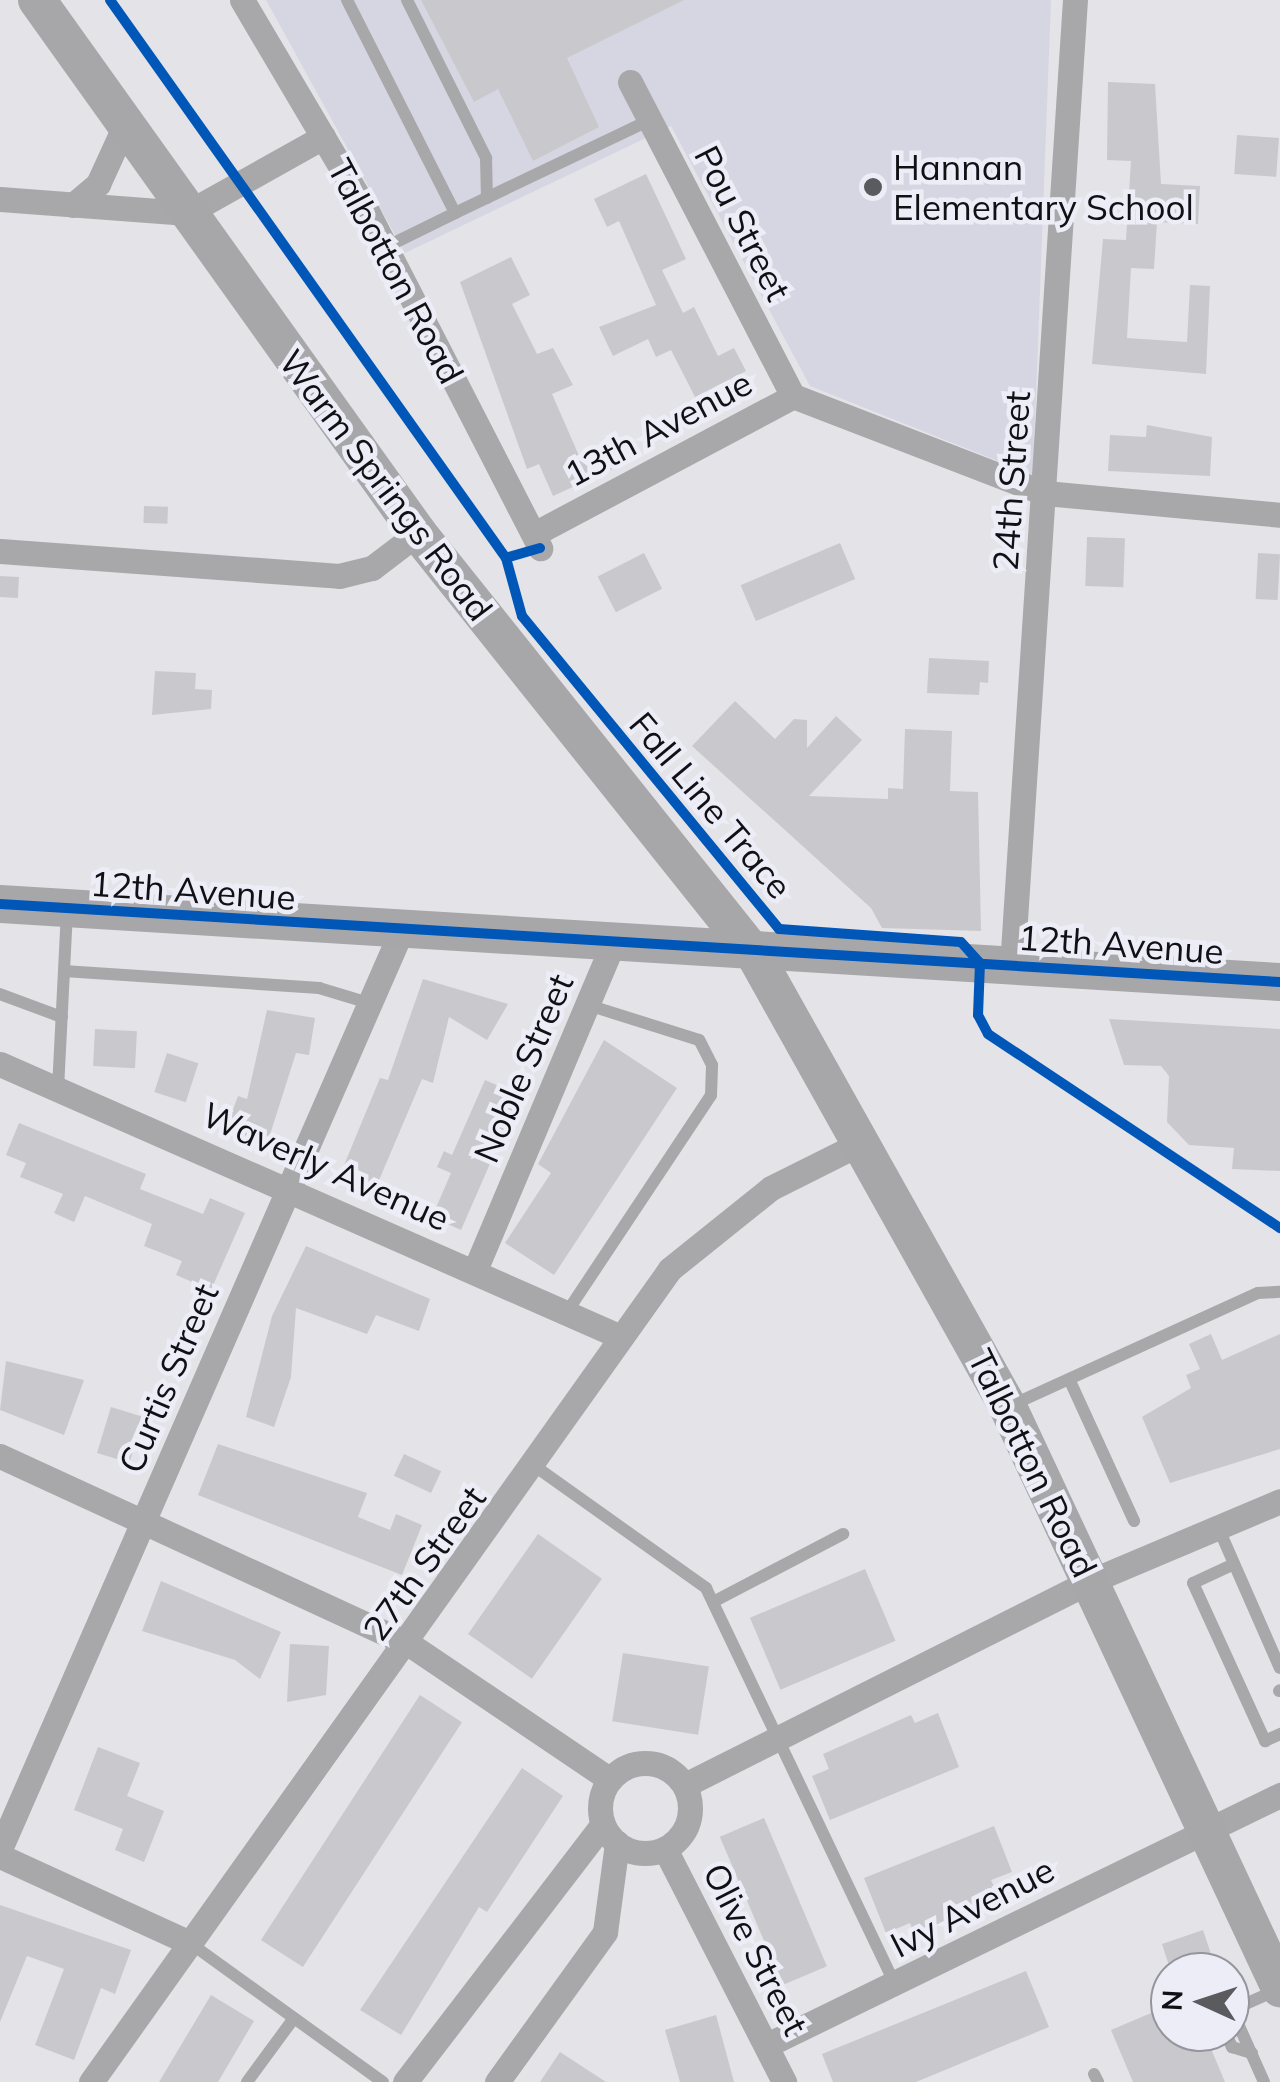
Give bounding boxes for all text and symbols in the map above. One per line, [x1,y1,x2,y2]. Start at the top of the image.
street label: Pou Street [686,139,800,307]
place label: Hannan Elementary School [893,146,1194,228]
street label: Talbotton Road [319,152,473,390]
marker: Hannan Elementary School [862,176,884,198]
street label: Warm Springs Road [270,341,502,629]
street label: 13th Avenue [557,361,759,495]
street label: 24th Street [984,389,1038,573]
street label: Fall Line Trace [621,703,801,907]
street label: 12th Avenue [89,862,297,918]
street label: 12th Avenue [1017,916,1225,972]
street label: Noble Street [465,968,581,1168]
street label: Waverly Avenue [196,1093,456,1239]
street label: Curtis Street [109,1277,227,1479]
street label: Talbotton Road [960,1342,1106,1584]
street label: 27th Street [354,1478,494,1648]
street label: Ivy Avenue [883,1848,1061,1966]
street label: Olive Street [695,1856,817,2042]
north arrow [1150,1952,1250,2052]
text: N [1154,1989,1190,2012]

